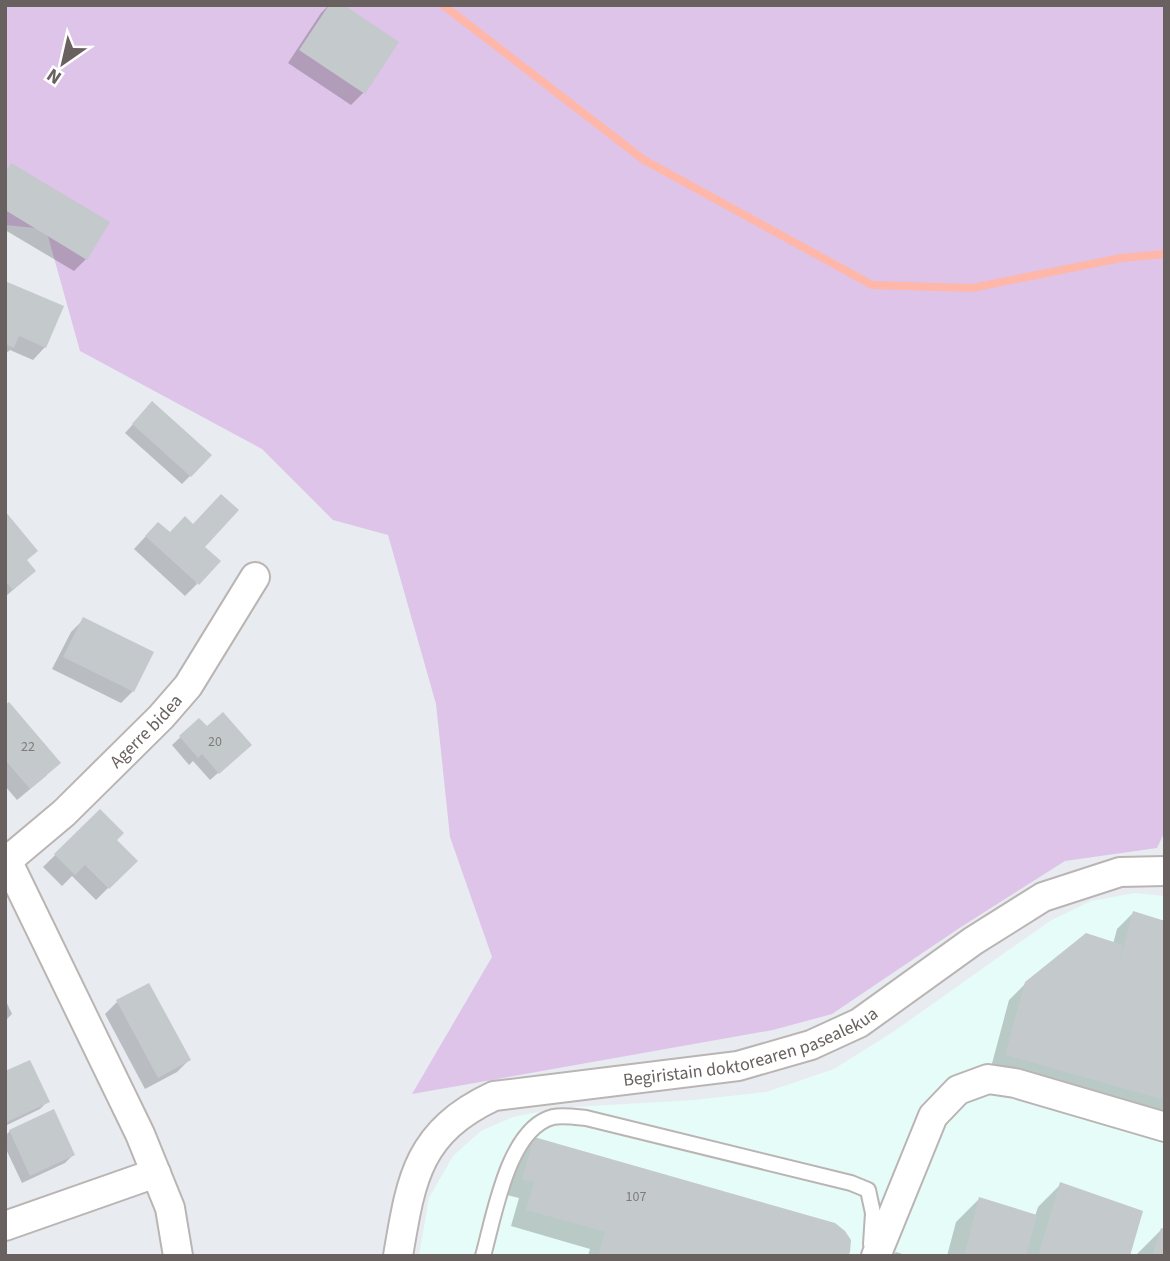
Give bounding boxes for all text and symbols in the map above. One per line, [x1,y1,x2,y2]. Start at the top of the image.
north arrow [28,28,98,98]
text: N [42,61,67,91]
street label: Agerre bidea [104,689,188,774]
house number: 20 [208,732,222,752]
house number: 22 [21,737,35,757]
street label: Begiristain doktorearen pasealekua [622,1001,883,1093]
house number: 107 [626,1187,646,1207]

